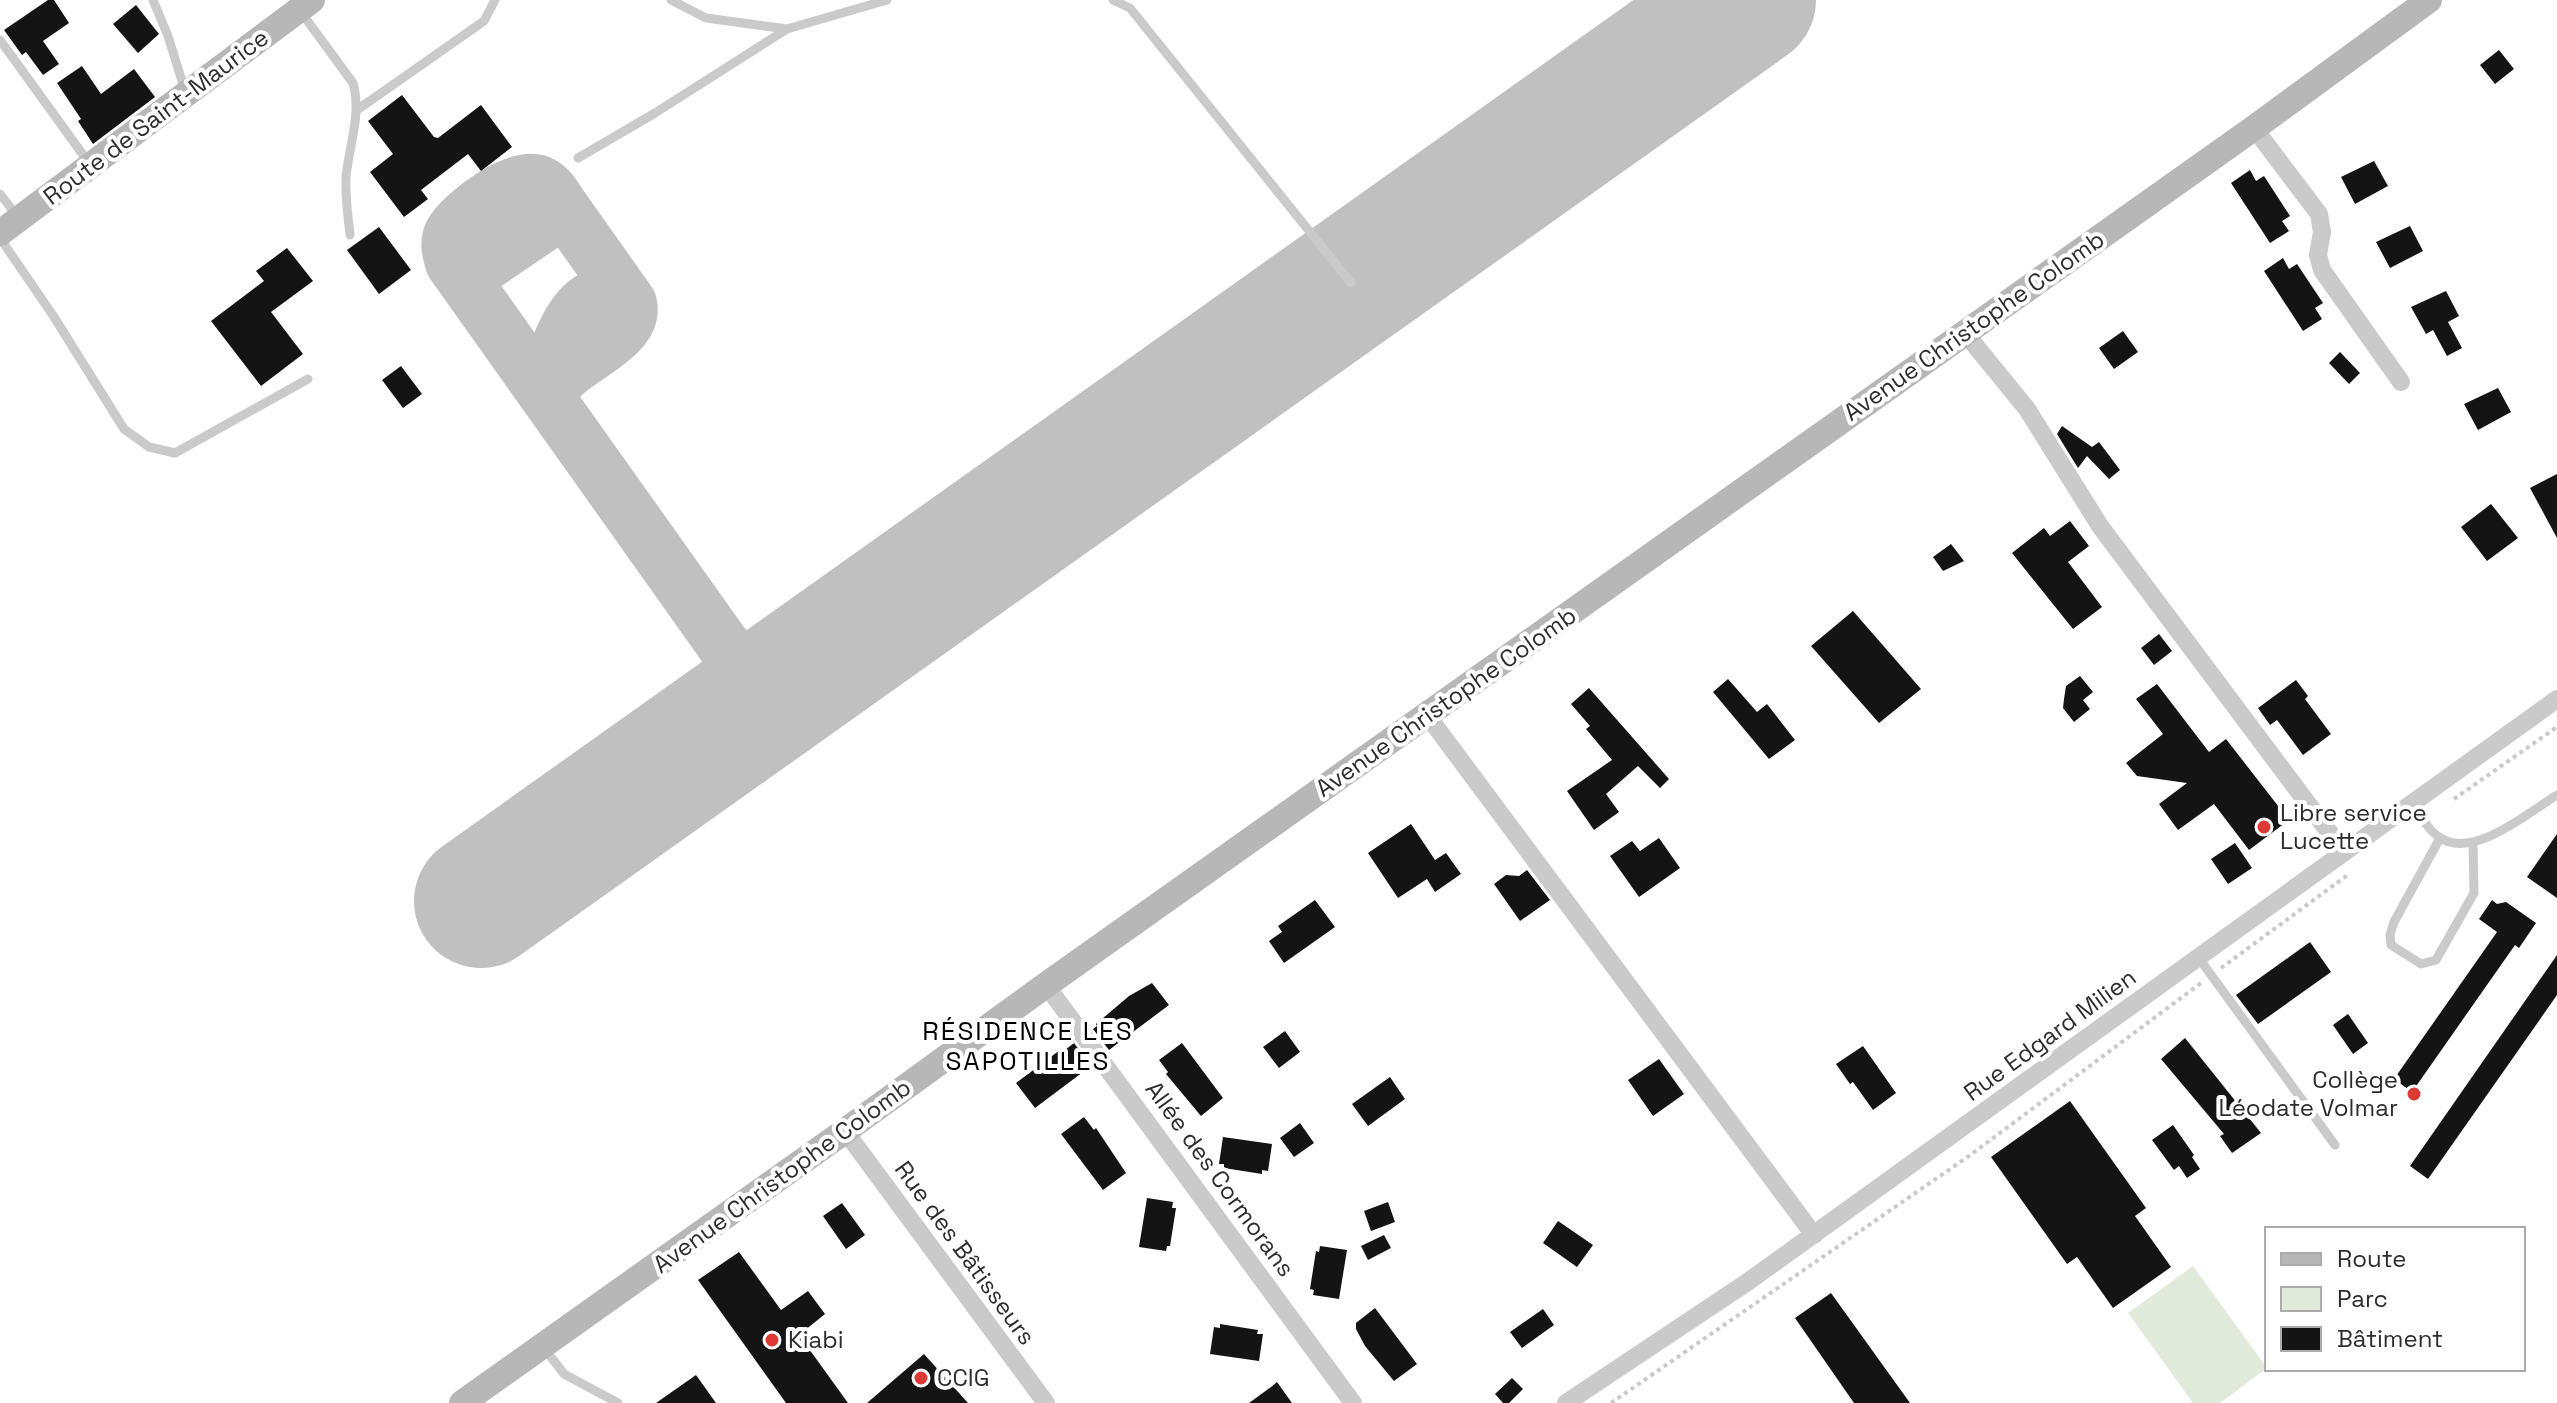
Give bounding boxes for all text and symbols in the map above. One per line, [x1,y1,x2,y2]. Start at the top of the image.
street label: Route de Saint-Maurice [37,22,275,211]
street label: Avenue Christophe Colomb [1837,224,2110,428]
street label: Avenue Christophe Colomb [1309,600,1582,804]
place label: Libre service Lucette [2280,797,2427,856]
marker: Libre service Lucette [2255,818,2273,836]
street label: Rue Edgard Milien [1957,962,2142,1108]
district label: RÉSIDENCE LES SAPOTILLES [922,1014,1134,1078]
place label: Collège Léodate Volmar [2219,1064,2398,1123]
street label: Avenue Christophe Colomb [647,1072,917,1280]
street label: Allée des Cormorans [1139,1075,1302,1283]
marker: Collège Léodate Volmar [2405,1085,2423,1103]
street label: Rue des Bâtisseurs [888,1155,1043,1351]
legend [2265,1227,2525,1371]
text: Route [2337,1243,2406,1274]
text: Parc [2337,1283,2388,1314]
text: Bâtiment [2337,1323,2443,1354]
place label: Kiabi [788,1324,844,1355]
marker: Kiabi [763,1331,781,1349]
place label: CCIG [937,1362,990,1393]
marker: CCIG [912,1369,930,1387]

